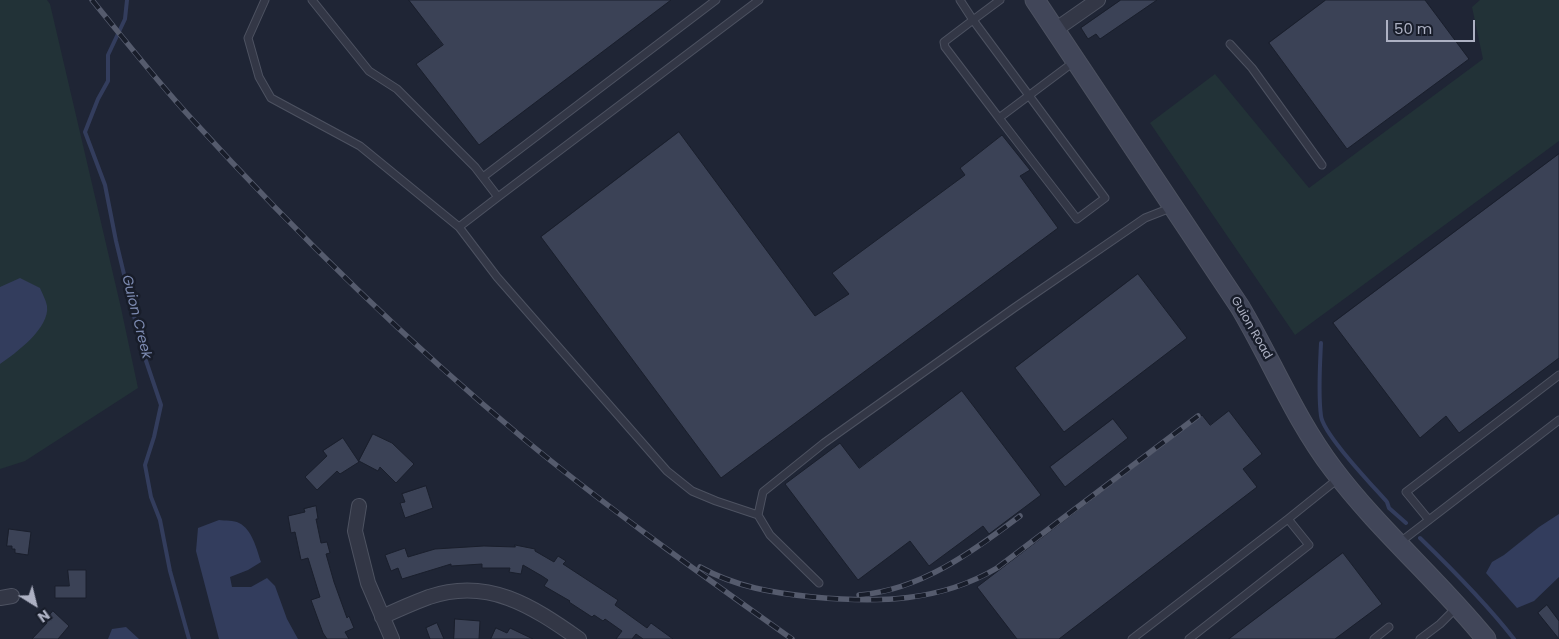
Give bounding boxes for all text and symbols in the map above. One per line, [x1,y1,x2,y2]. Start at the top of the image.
scale bar [1389,10,1478,42]
text: 50 m [1394,18,1432,39]
water label: Guion Creek [117,273,155,361]
street label: Guion Road [1227,294,1275,362]
north arrow [10,579,60,629]
text: N [34,605,54,627]

